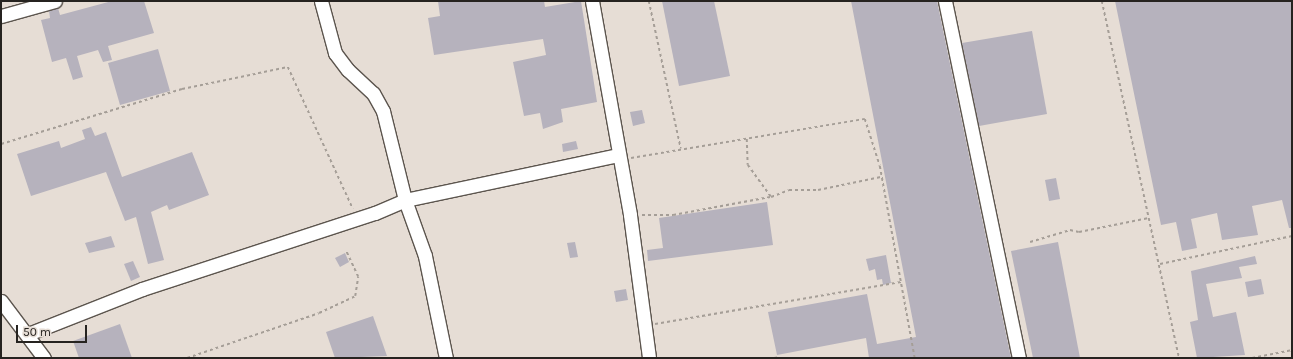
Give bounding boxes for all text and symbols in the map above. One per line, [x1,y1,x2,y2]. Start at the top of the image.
scale bar [18,317,89,343]
text: 50 m [23,325,51,339]

